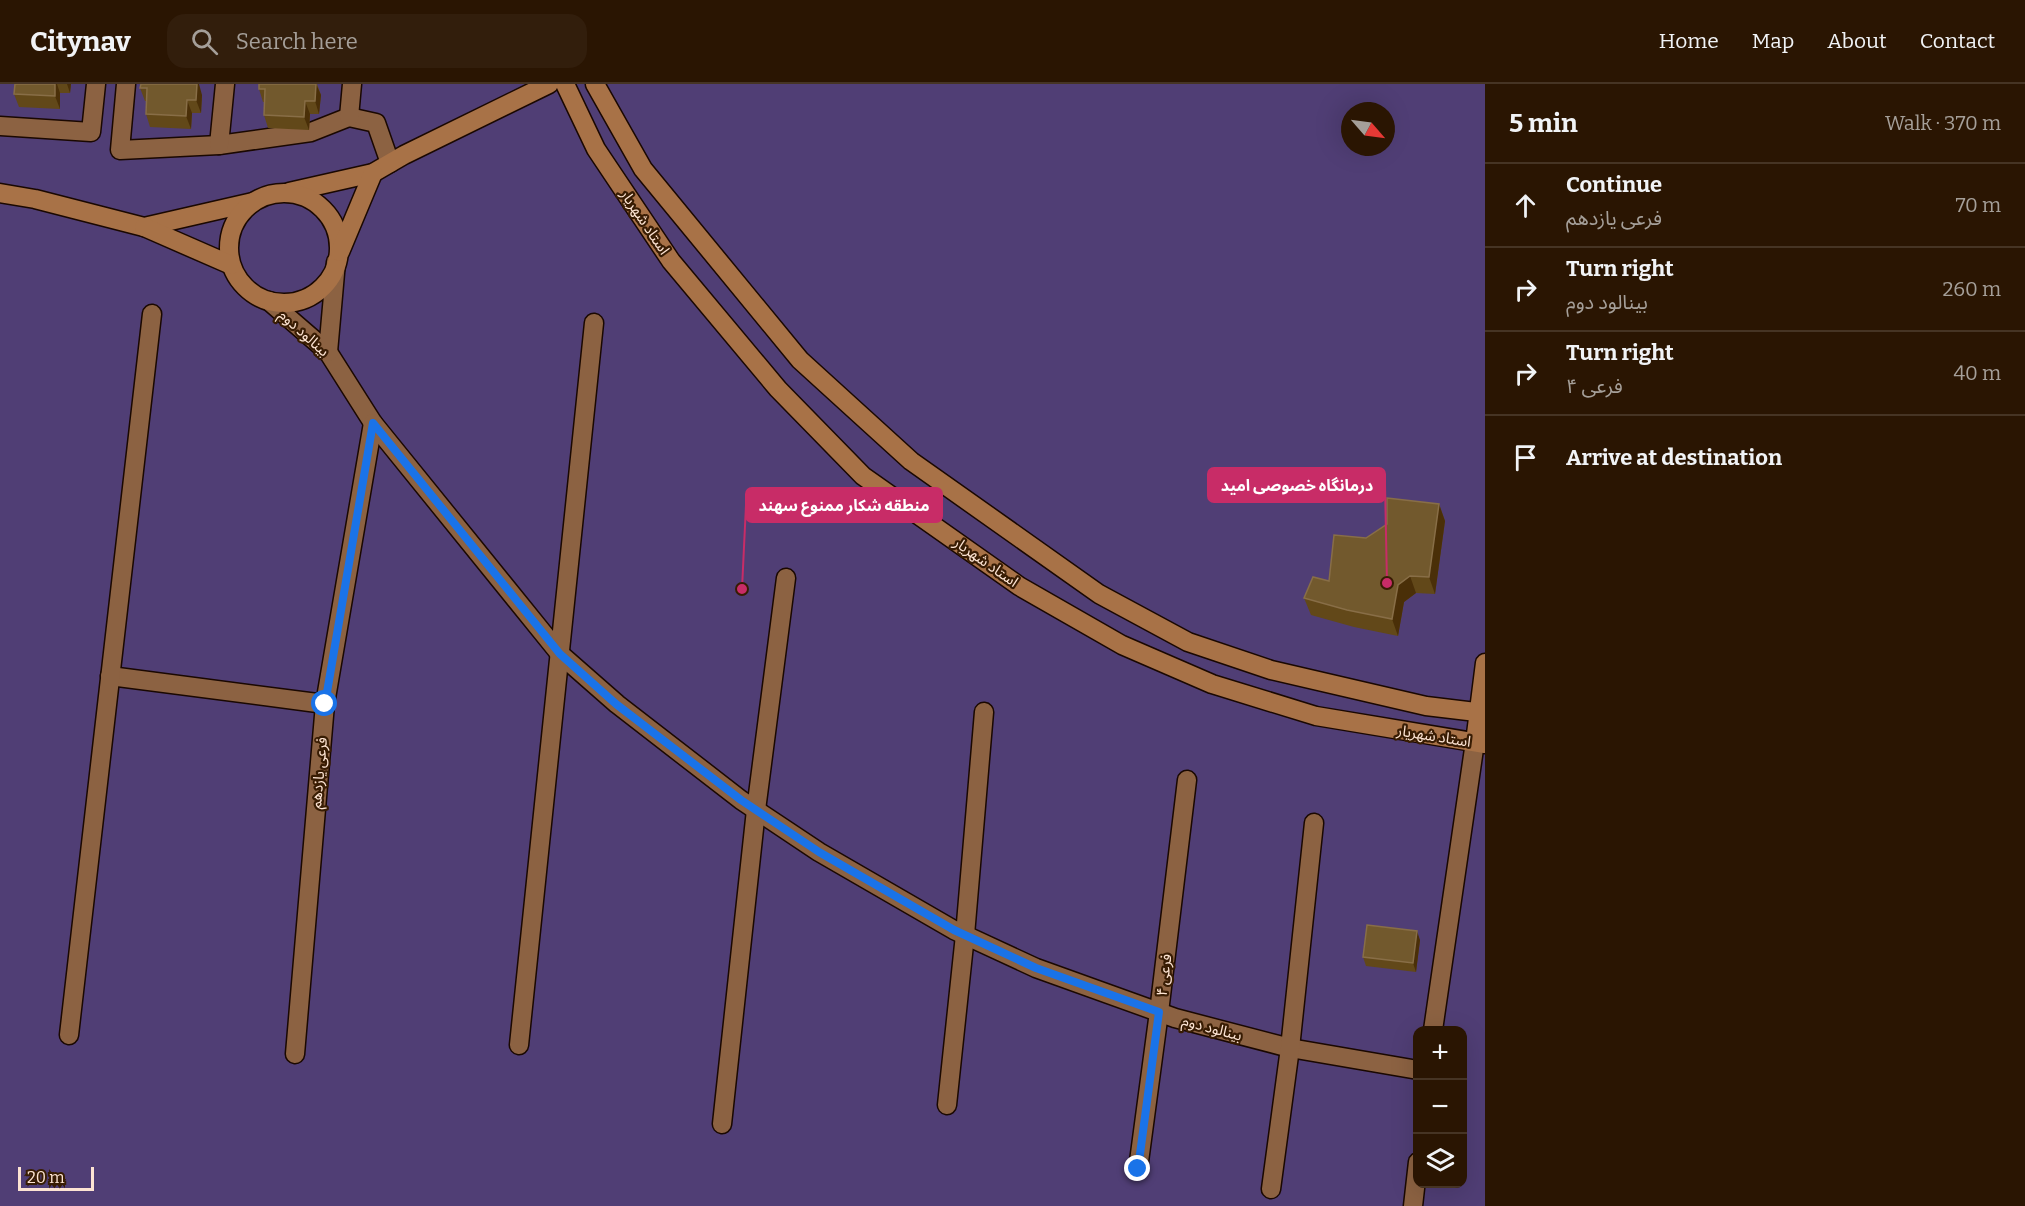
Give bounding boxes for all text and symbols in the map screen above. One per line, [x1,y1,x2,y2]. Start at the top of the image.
search box [167,14,587,68]
text: Citynav [30,25,131,58]
icon: search [188,25,221,58]
text: Search here [236,28,358,55]
text: Home [1659,28,1719,54]
text: Map [1752,28,1794,54]
text: About [1827,28,1887,54]
text: Contact [1920,28,1995,54]
north arrow [1341,102,1395,156]
text: 5 min [1509,108,1578,139]
text: Walk · 370 m [1885,111,2001,135]
text: Continue [1566,171,1662,198]
street label: استاد شهریار [616,185,673,258]
icon: ahead [1509,189,1542,222]
text: 70 m [1955,193,2001,217]
text: فرعی یازدهم [1566,206,1662,230]
text: Turn right [1566,255,1674,282]
icon: right [1509,273,1542,306]
text: 260 m [1942,277,2001,301]
text: بینالود دوم [1566,290,1648,314]
street label: بینالود دوم [274,306,333,362]
text: Turn right [1566,339,1674,366]
icon: right [1509,357,1542,390]
text: 40 m [1953,361,2001,385]
text: فرعی ۴ [1566,374,1623,398]
icon: arrive [1509,441,1542,474]
text: Arrive at destination [1566,444,1782,471]
callout: درمانگاه خصوصی امید [1208,468,1385,502]
text: درمانگاه خصوصی امید [1221,476,1373,495]
callout: منطقه شکار ممنوع سهند [746,488,942,522]
text: منطقه شکار ممنوع سهند [758,496,930,517]
street label: استاد شهریار [949,533,1022,591]
route start [311,690,337,716]
street label: استاد شهریار [1395,721,1472,751]
street label: فرعی یازدهم [307,736,333,810]
street label: فرعی ۴ [1152,953,1176,997]
street label: بینالود دوم [1179,1011,1244,1047]
map controls [1413,1026,1467,1188]
button: + [1413,1026,1467,1080]
button: − [1413,1080,1467,1134]
button: layers [1413,1134,1467,1188]
route end [1124,1155,1150,1181]
scale bar [18,1164,94,1192]
text: 20 m [27,1168,64,1187]

